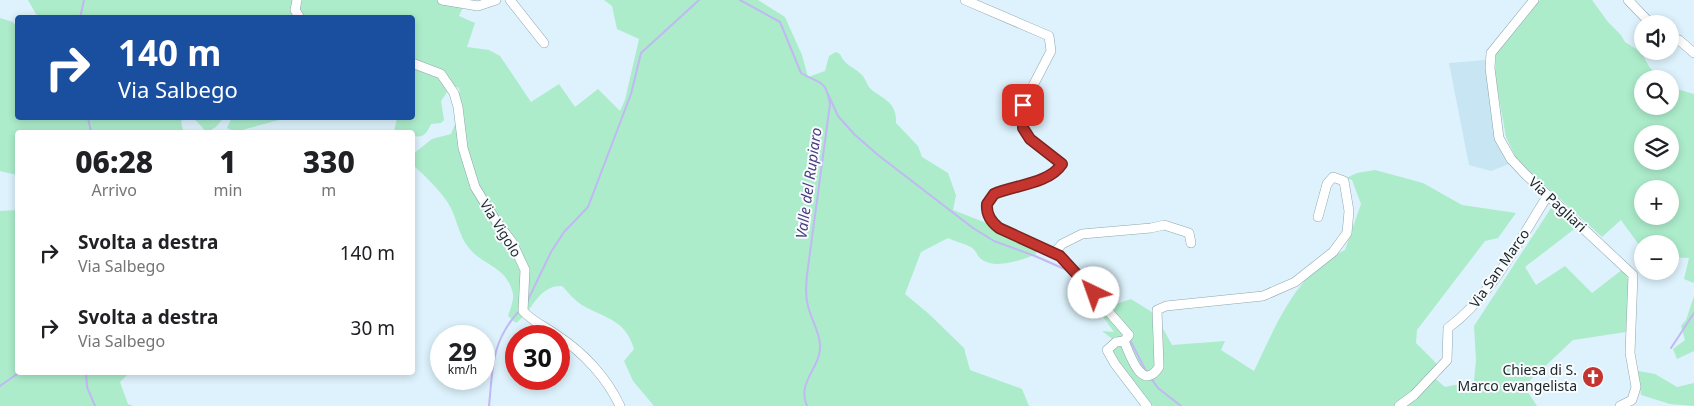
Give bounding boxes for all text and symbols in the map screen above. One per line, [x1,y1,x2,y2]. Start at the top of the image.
map controls [1634,15,1679,280]
button: sound [1634,15,1679,60]
text: 140 m [118,29,221,76]
icon: right [35,35,100,100]
button: search [1634,70,1679,115]
text: Via Salbego [118,74,238,104]
pin [1002,84,1044,126]
icon: arrive [1009,91,1037,119]
button: layers [1634,125,1679,170]
water label: Valle del Rupiaro [790,126,826,240]
text: 06:28 [75,141,153,182]
text: 1 [219,141,237,182]
text: 330 [303,141,355,182]
street label: Via Pagliari [1525,172,1591,236]
text: Arrivo [92,179,137,201]
text: min [213,179,242,201]
text: m [321,179,336,201]
button: + [1634,180,1679,225]
street label: Via Vigolo [476,196,526,260]
street label: Via San Marco [1465,225,1533,311]
text: Svolta a destra [78,229,218,255]
button: − [1634,235,1679,280]
icon: right [35,239,63,267]
text: 140 m [340,240,395,266]
text: Via Salbego [78,255,165,277]
position arrow [1067,266,1119,318]
text: Svolta a destra [78,304,218,330]
icon: right [35,314,63,342]
text: 30 m [351,315,395,341]
speed limit sign: 30 [505,325,570,390]
text: Via Salbego [78,330,165,352]
text: 29 [448,334,477,368]
place label: Chiesa di S. Marco evangelista [1458,360,1577,395]
text: km/h [448,361,477,378]
church icon: Chiesa di S. Marco evangelista [1581,365,1605,389]

